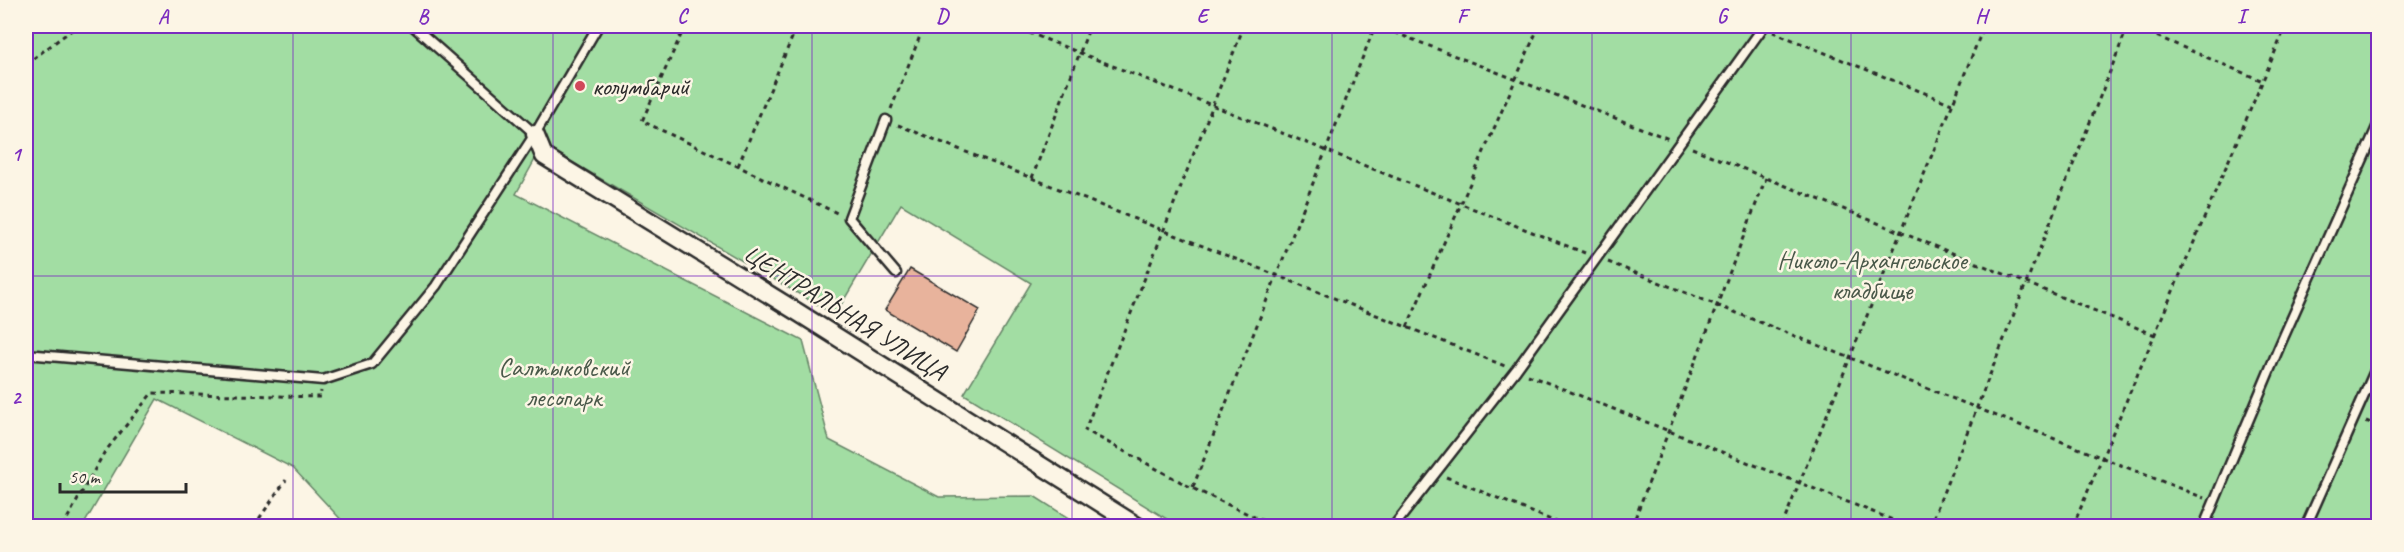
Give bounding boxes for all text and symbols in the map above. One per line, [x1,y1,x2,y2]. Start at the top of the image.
text: A [158,4,170,29]
text: B [418,4,430,29]
text: C [677,4,689,29]
text: D [936,4,950,29]
text: E [1197,4,1211,29]
text: F [1457,4,1471,29]
text: G [1717,4,1730,29]
text: H [1975,4,1990,29]
text: I [2237,4,2250,29]
place label: колумбарий [592,70,692,103]
marker: колумбарий [573,79,587,93]
text: 1 [12,142,23,167]
street label: ЦЕНТРАЛЬНАЯ УЛИЦА [737,236,954,389]
park label: Николо-Архангельское кладбище [1777,244,1969,307]
park label: Салтыковский лесопарк [498,351,632,414]
text: 2 [12,385,23,410]
scale bar [60,456,186,494]
text: 50 m [69,466,102,488]

